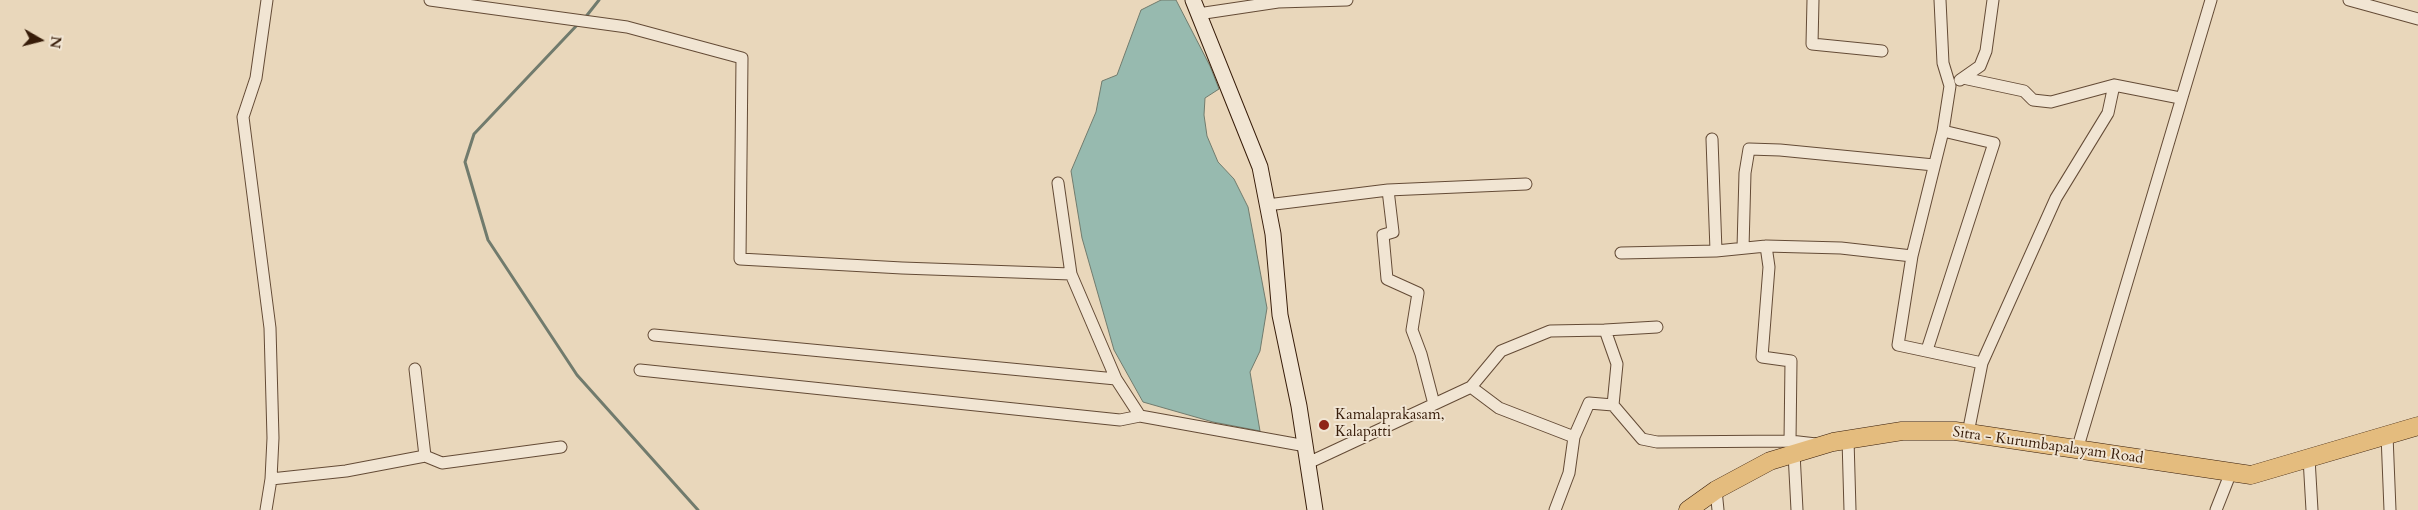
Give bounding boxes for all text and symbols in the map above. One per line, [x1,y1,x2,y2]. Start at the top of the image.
north arrow [15,15,65,65]
text: N [45,35,66,49]
place label: Kamalaprakasam, Kalapatti [1335,407,1445,442]
marker: Kamalaprakasam, Kalapatti [1317,418,1331,432]
street label: Sitra - Kurumbapalayam Road [1952,424,2144,468]

